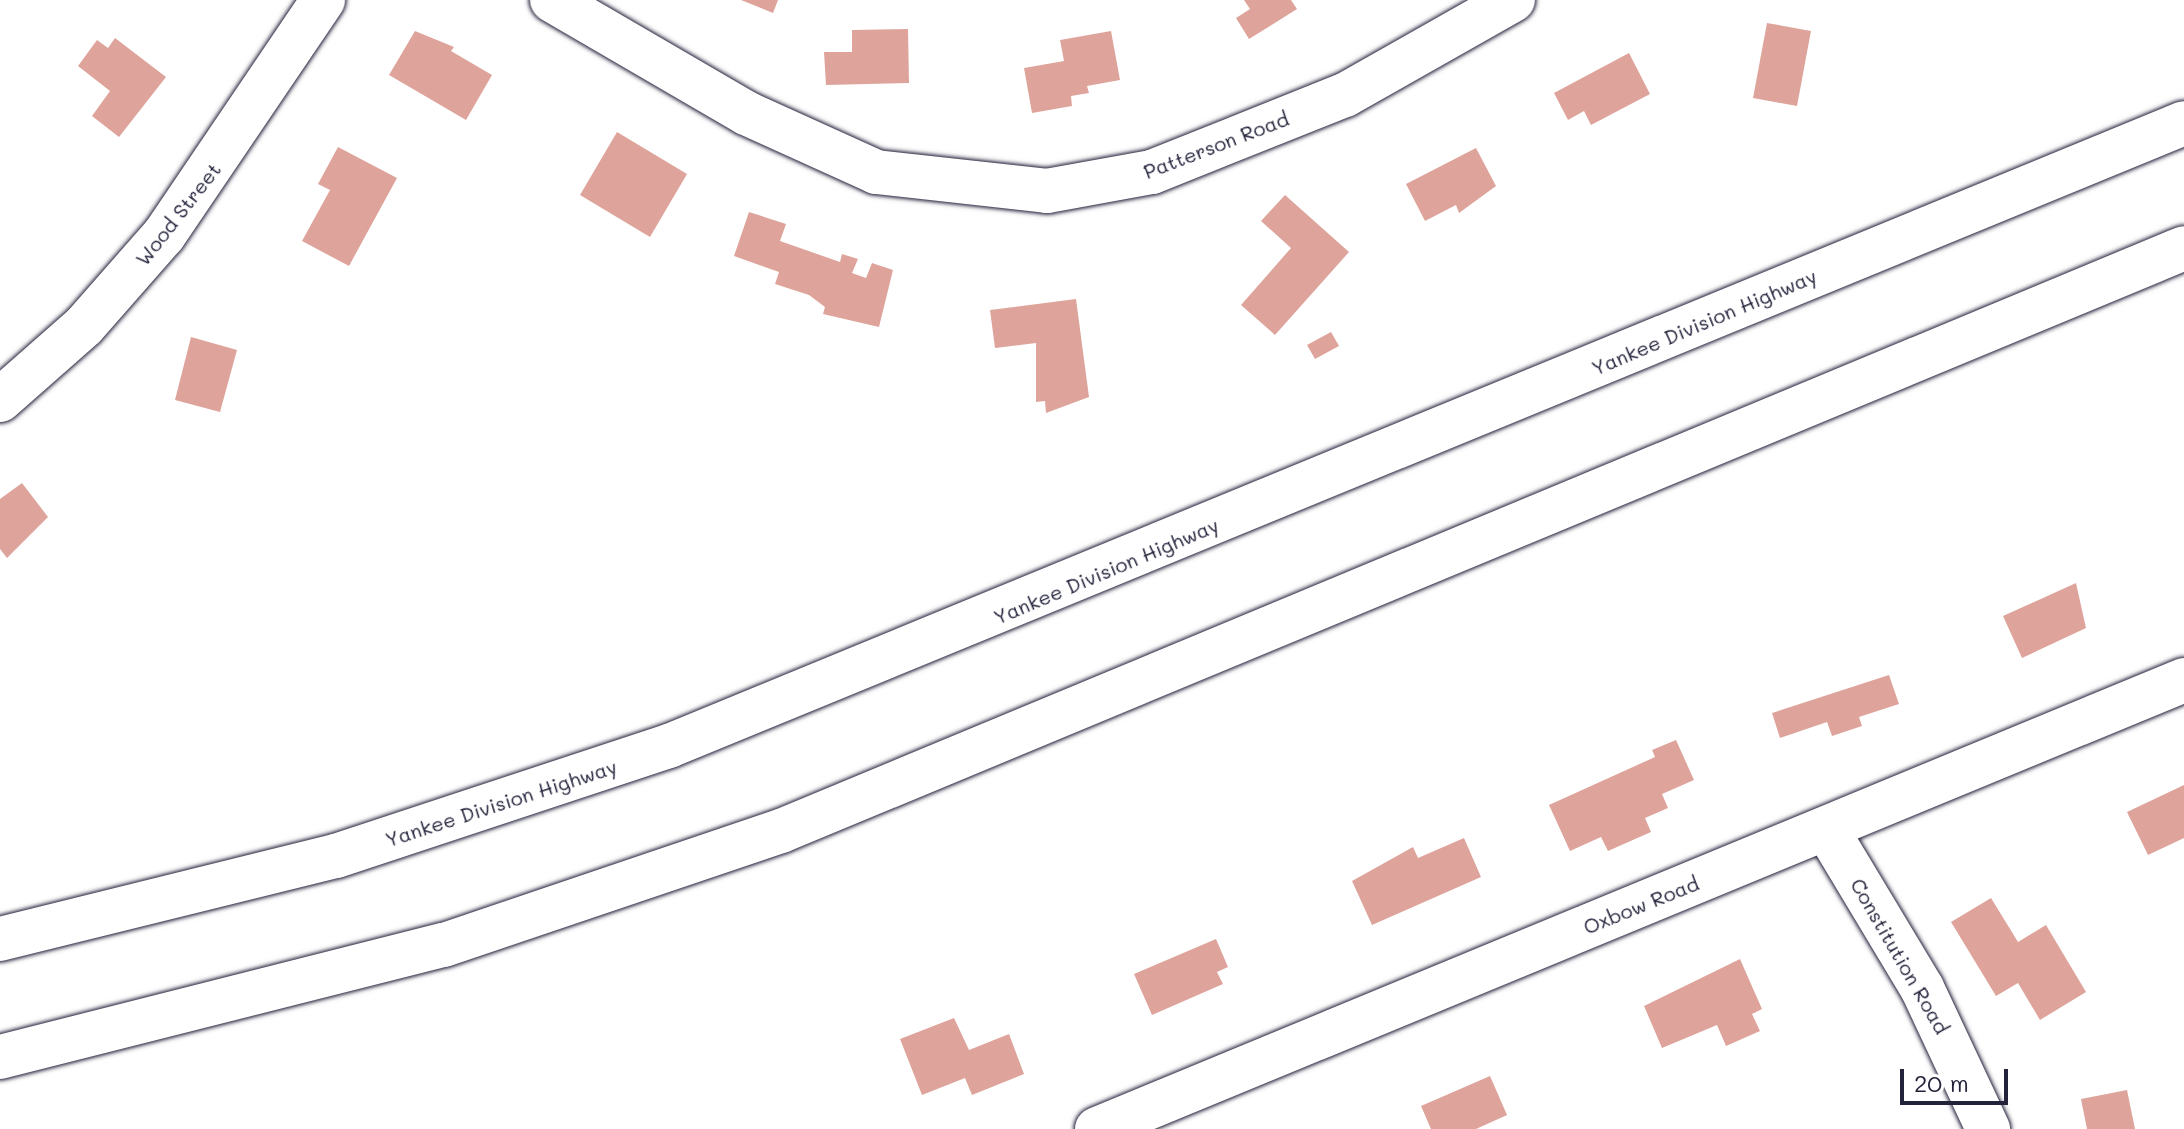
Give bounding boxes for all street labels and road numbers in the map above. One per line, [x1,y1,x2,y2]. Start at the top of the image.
street label: Patterson Road [1140,106,1292,184]
street label: Wood Street [130,158,226,270]
street label: Yankee Division Highway [1588,264,1820,380]
street label: Yankee Division Highway [990,513,1222,629]
street label: Yankee Division Highway [382,754,620,852]
street label: Oxbow Road [1580,871,1702,939]
street label: Constitution Road [1846,874,1954,1038]

